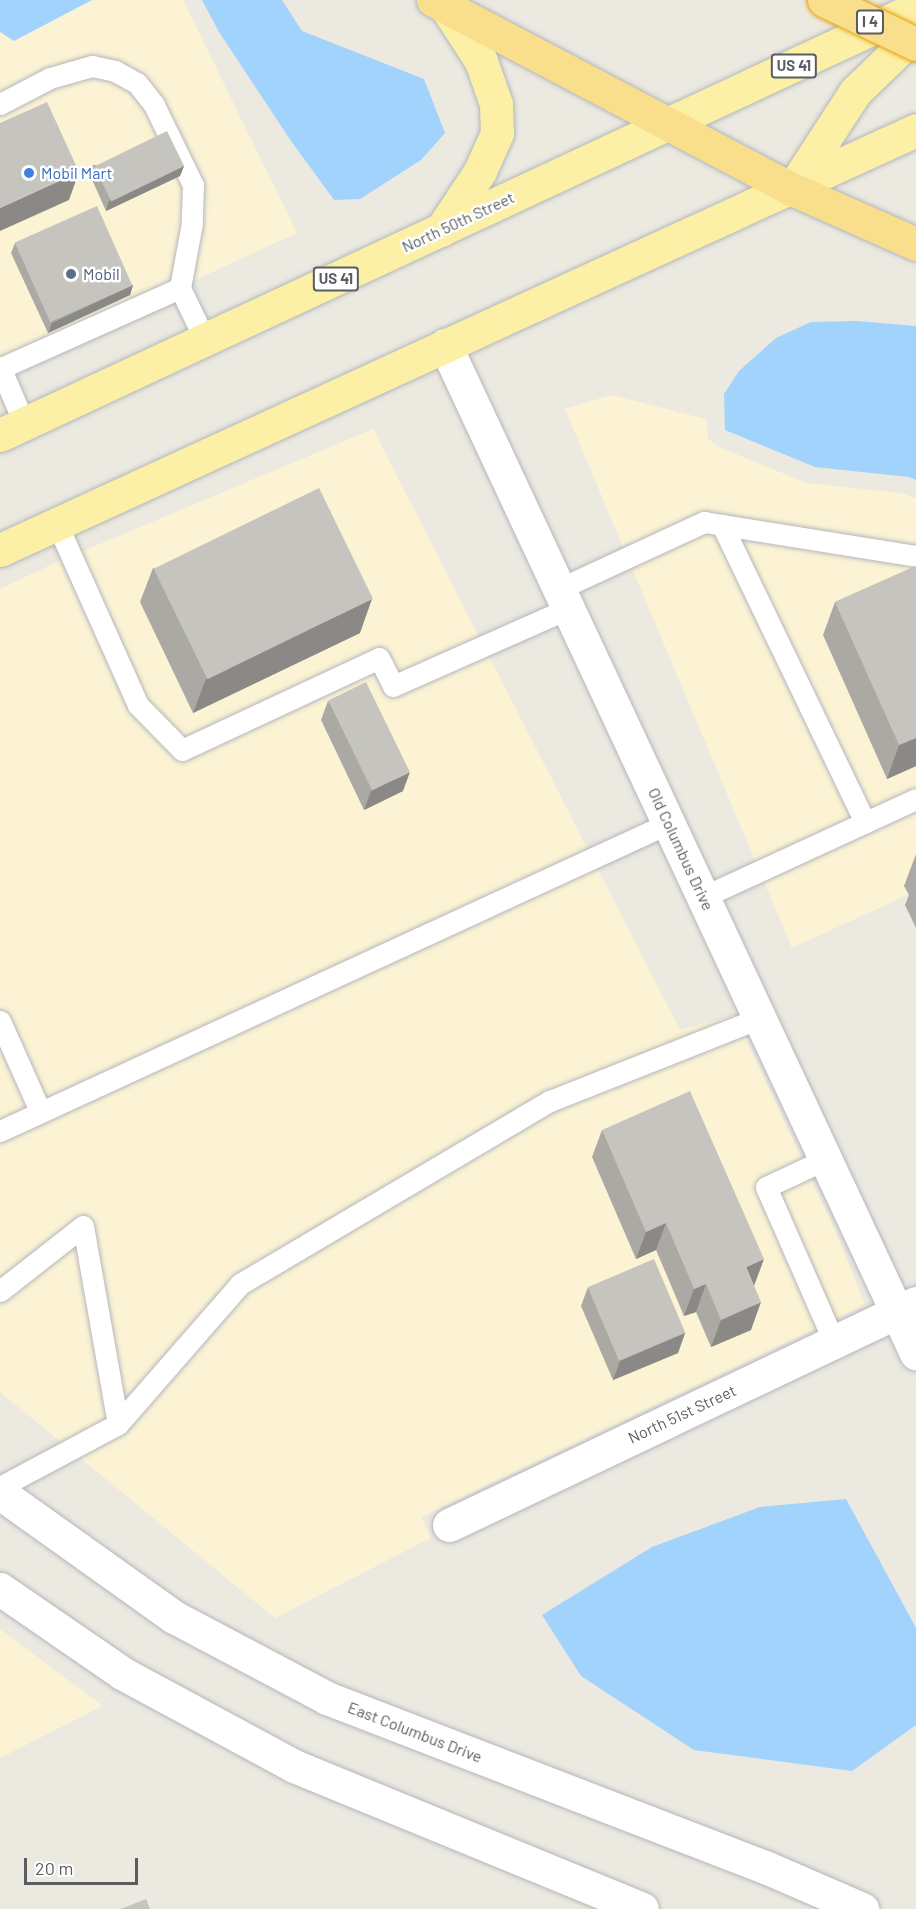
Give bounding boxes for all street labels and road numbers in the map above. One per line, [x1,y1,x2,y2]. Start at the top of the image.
road number: I 4 [855,10,885,34]
road number: US 41 [770,54,818,78]
street label: North 50th Street [399,188,517,256]
road number: US 41 [312,267,360,291]
street label: Old Columbus Drive [644,785,718,913]
street label: North 51st Street [625,1381,739,1447]
street label: East Columbus Drive [345,1698,485,1766]

